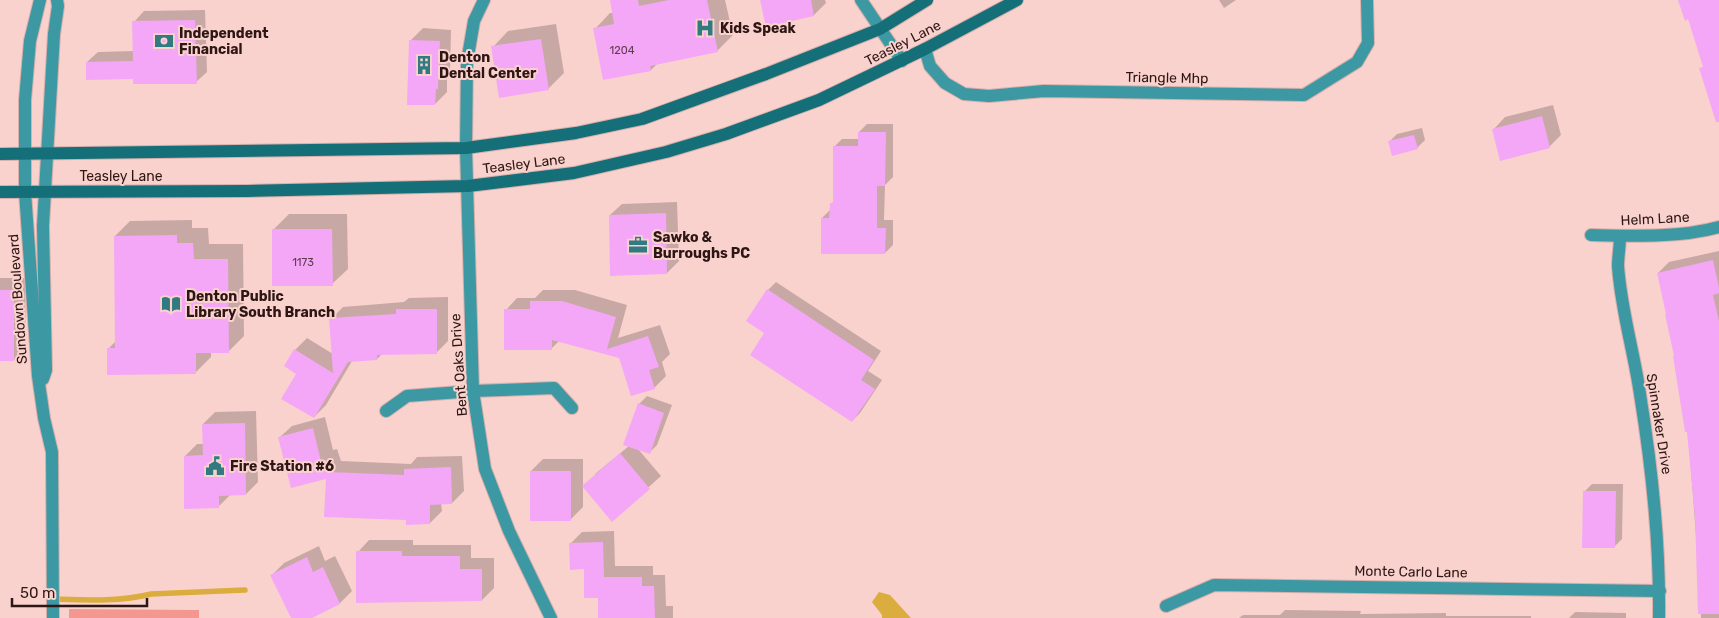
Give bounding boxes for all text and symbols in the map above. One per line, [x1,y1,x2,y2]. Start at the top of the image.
street label: Teasley Lane [862,16,944,69]
hospital icon: Kids Speak [694,17,716,39]
place label: Kids Speak [720,20,797,37]
place label: Independent Financial [179,25,269,58]
bank icon: Independent Financial [153,30,175,52]
house number: 1204 [610,44,635,57]
place label: Denton Dental Center [439,49,537,82]
building icon: Denton Dental Center [413,54,435,76]
street label: Triangle Mhp [1125,69,1209,87]
street label: Teasley Lane [482,150,566,178]
street label: Teasley Lane [79,168,163,185]
street label: Helm Lane [1620,209,1690,229]
place label: Sawko & Burroughs PC [653,229,750,262]
street label: Sundown Boulevard [5,233,31,365]
office icon: Sawko & Burroughs PC [627,234,649,256]
house number: 1173 [292,256,314,269]
place label: Denton Public Library South Branch [186,288,335,321]
library icon: Denton Public Library South Branch [160,293,182,315]
street label: Bent Oaks Drive [447,313,471,417]
street label: Spinnaker Drive [1643,372,1675,476]
public building icon: Fire Station #6 [204,455,226,477]
place label: Fire Station #6 [230,458,334,475]
street label: Monte Carlo Lane [1354,563,1468,581]
scale bar [12,576,148,608]
text: 50 m [20,584,55,602]

